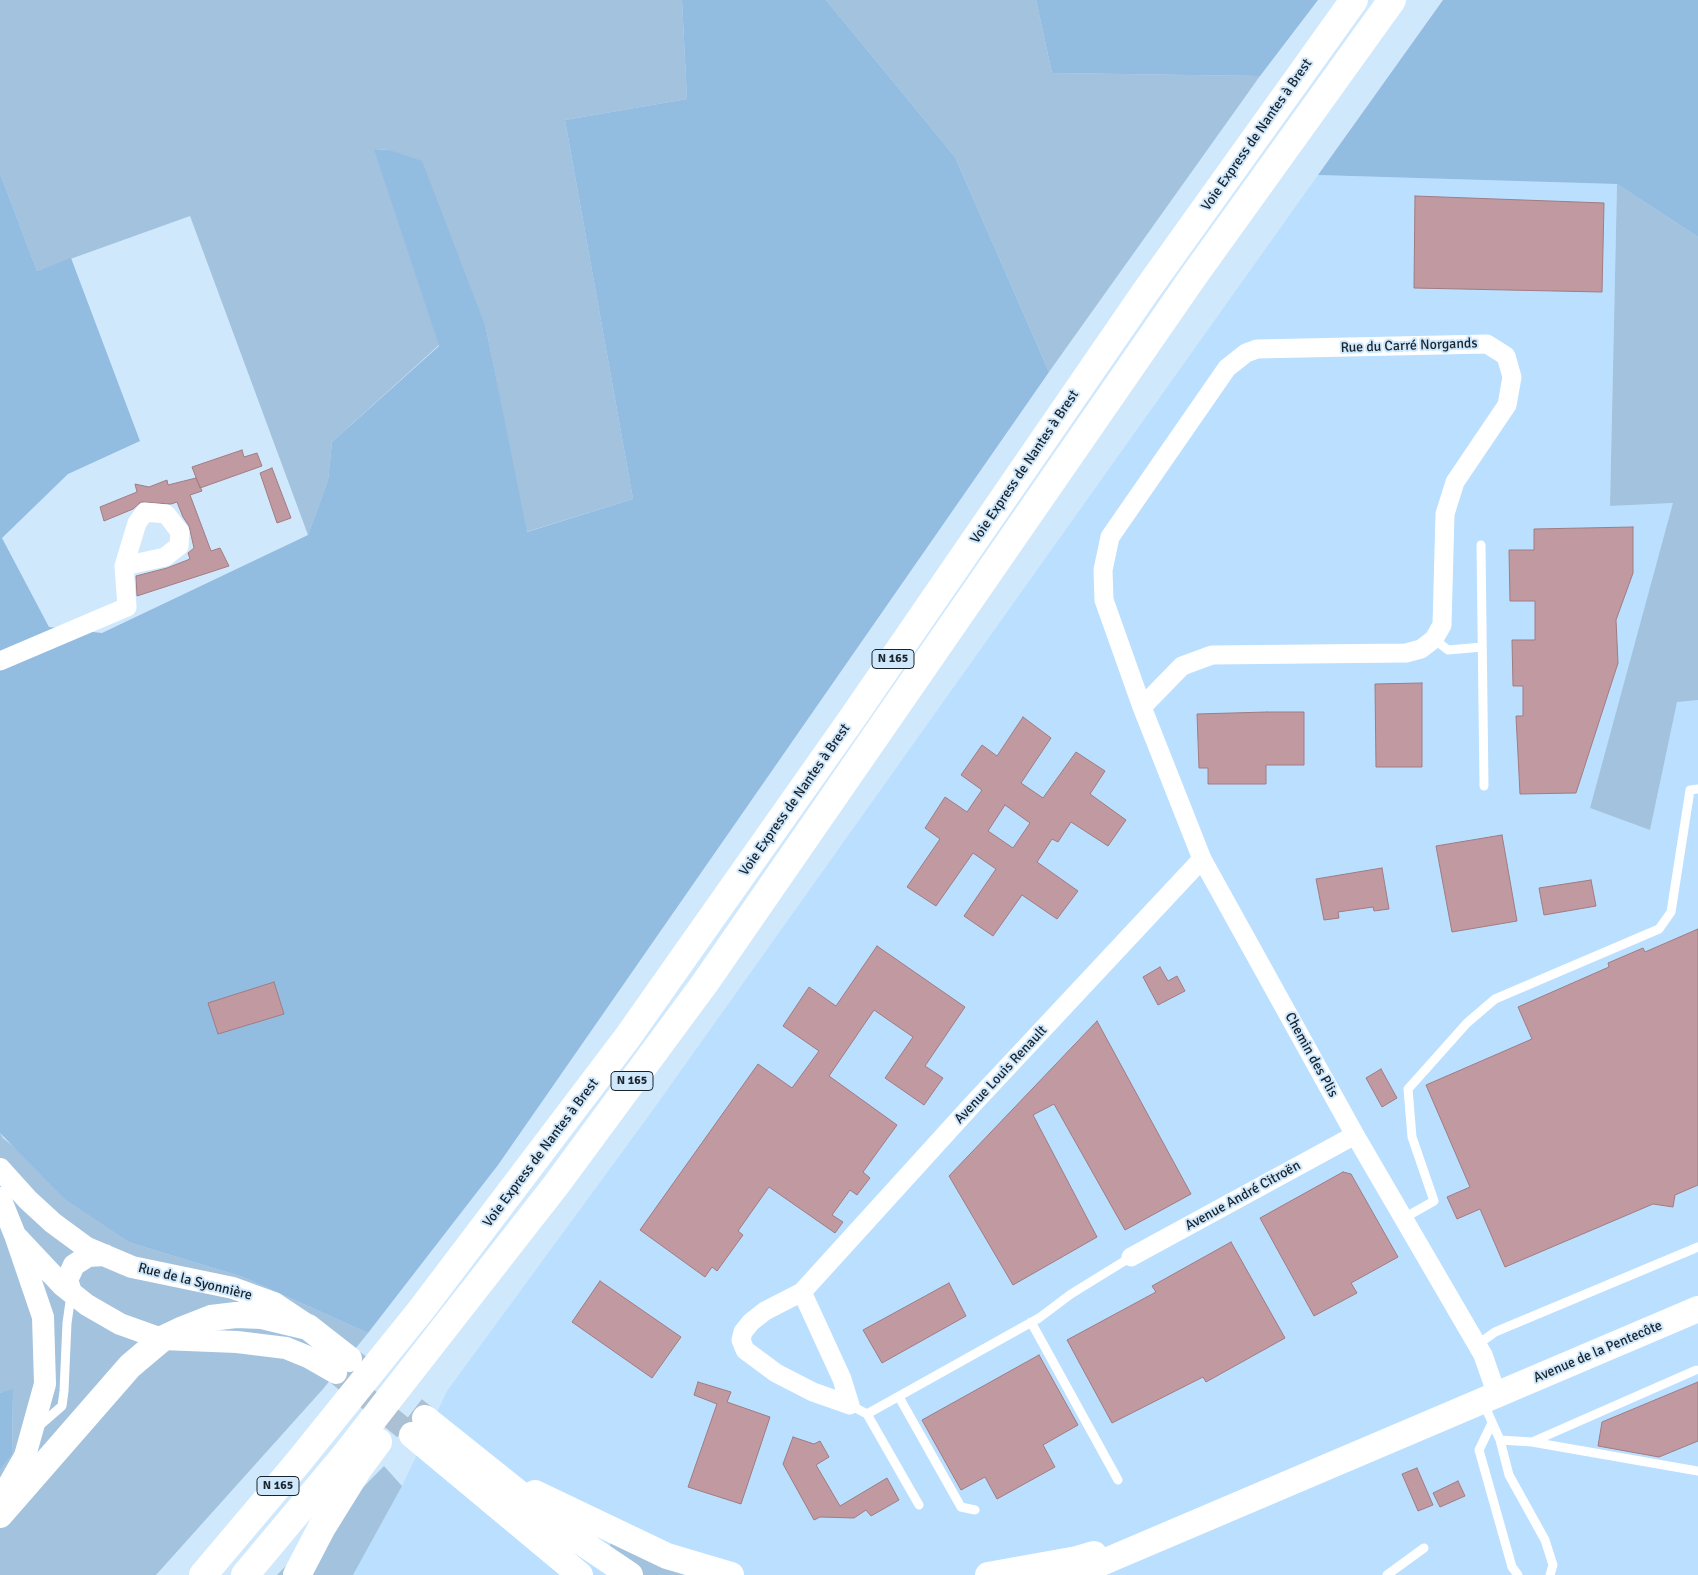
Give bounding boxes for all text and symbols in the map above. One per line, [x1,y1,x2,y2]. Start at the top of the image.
street label: Voie Express de Nantes à Brest [1198,56,1316,214]
street label: Rue du Carré Norgands [1340,335,1478,357]
street label: Voie Express de Nantes à Brest [967,387,1083,547]
road number: N 165 [872,650,914,669]
street label: Voie Express de Nantes à Brest [736,721,854,879]
street label: Chemin des Plis [1281,1010,1341,1100]
street label: Avenue Louis Renault [951,1022,1051,1128]
road number: N 165 [611,1072,653,1090]
street label: Voie Express de Nantes à Brest [480,1075,602,1231]
street label: Avenue André Citroën [1182,1157,1304,1235]
street label: Rue de la Syonnière [136,1260,254,1304]
street label: Avenue de la Pentecôte [1531,1317,1665,1387]
road number: N 165 [257,1476,299,1495]

